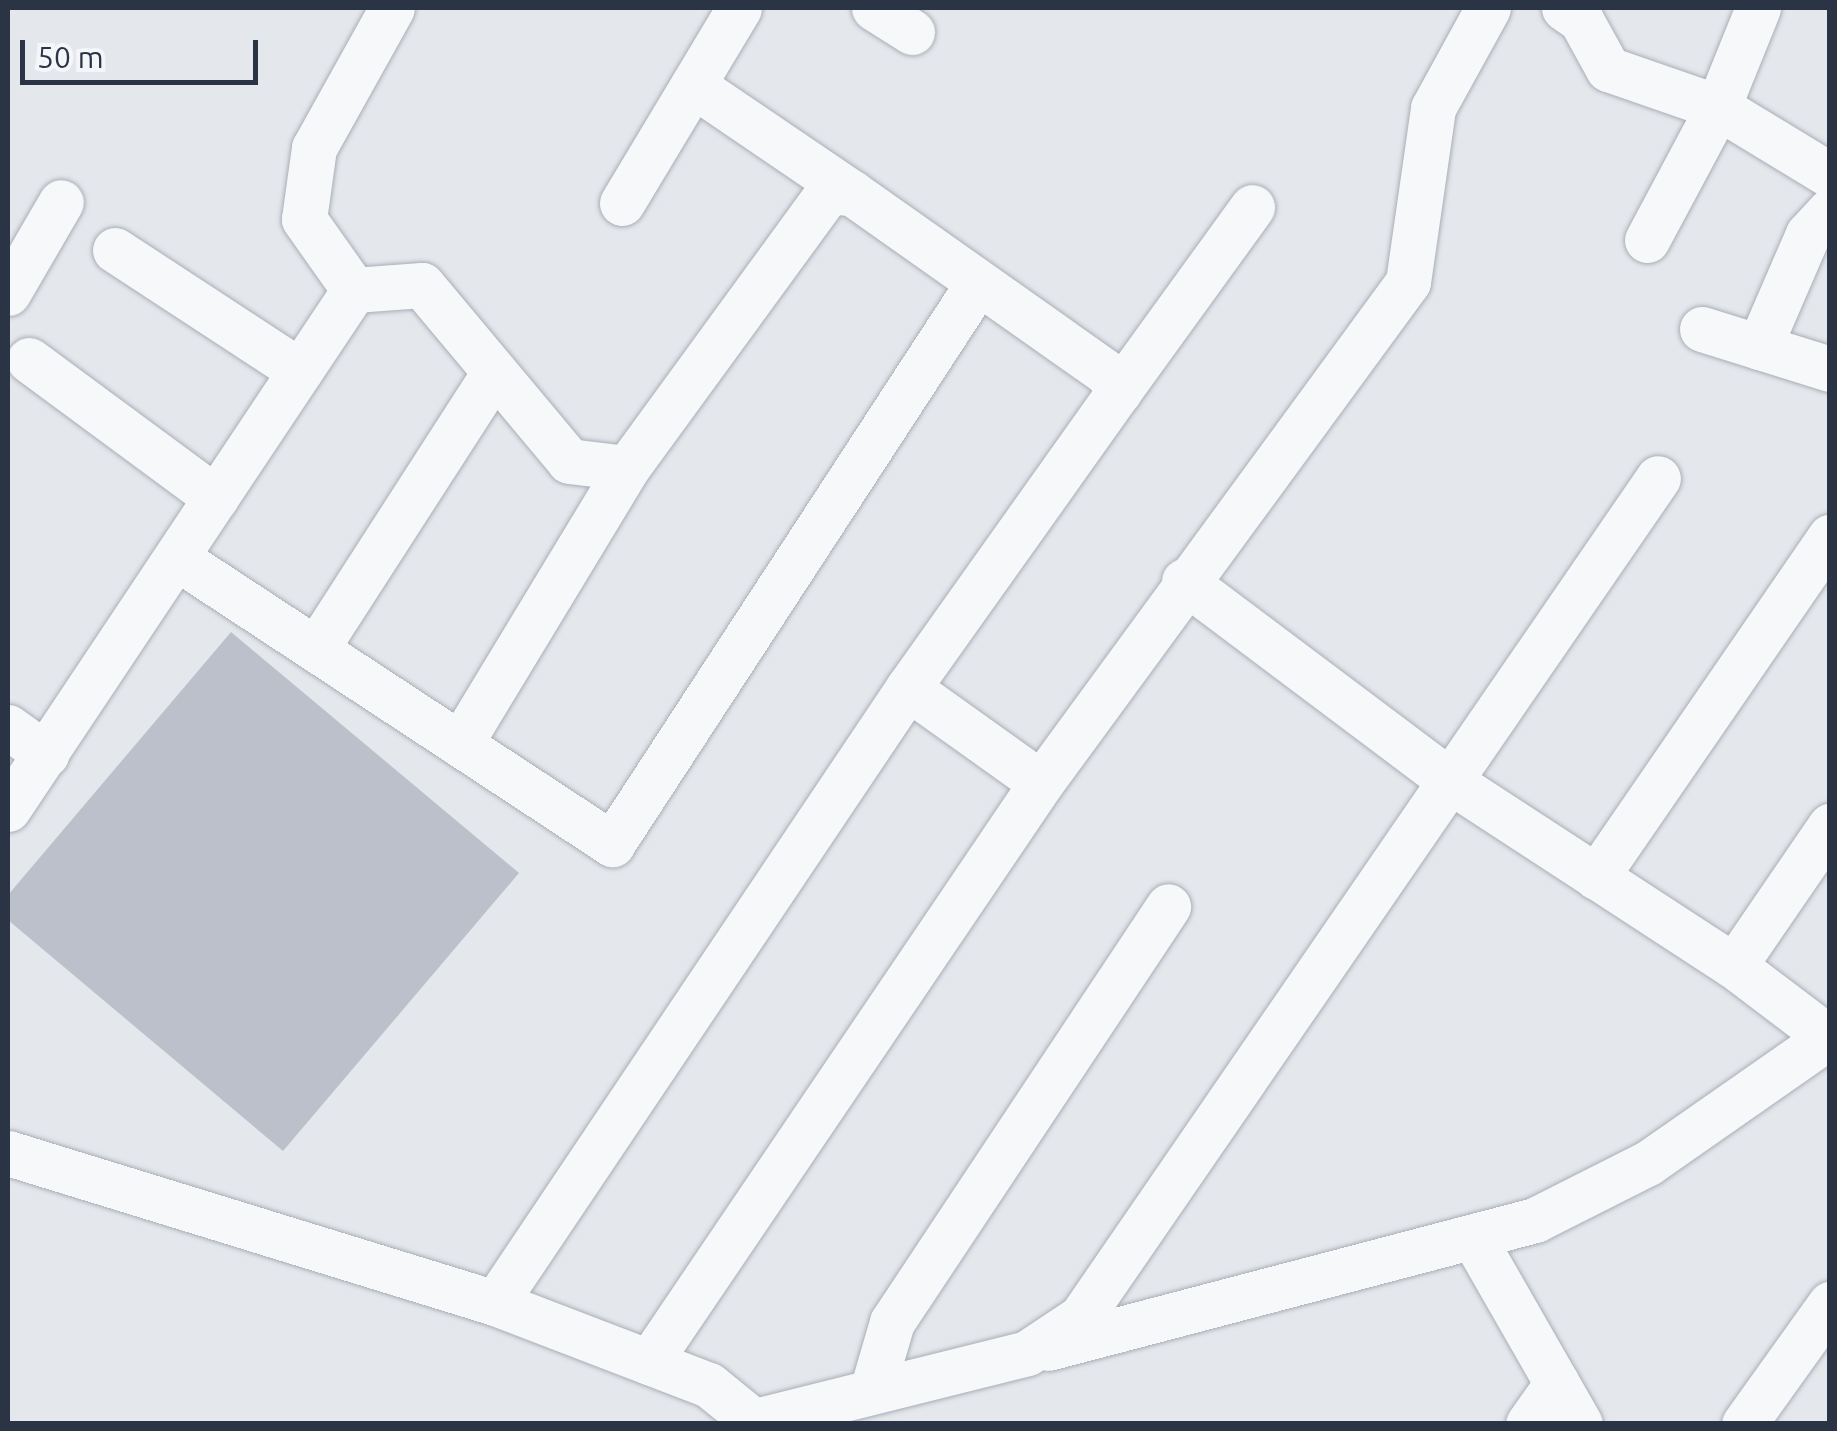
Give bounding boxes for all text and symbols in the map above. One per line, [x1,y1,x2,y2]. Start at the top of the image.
scale bar [25,20,262,82]
text: 50 m [37,40,104,74]

